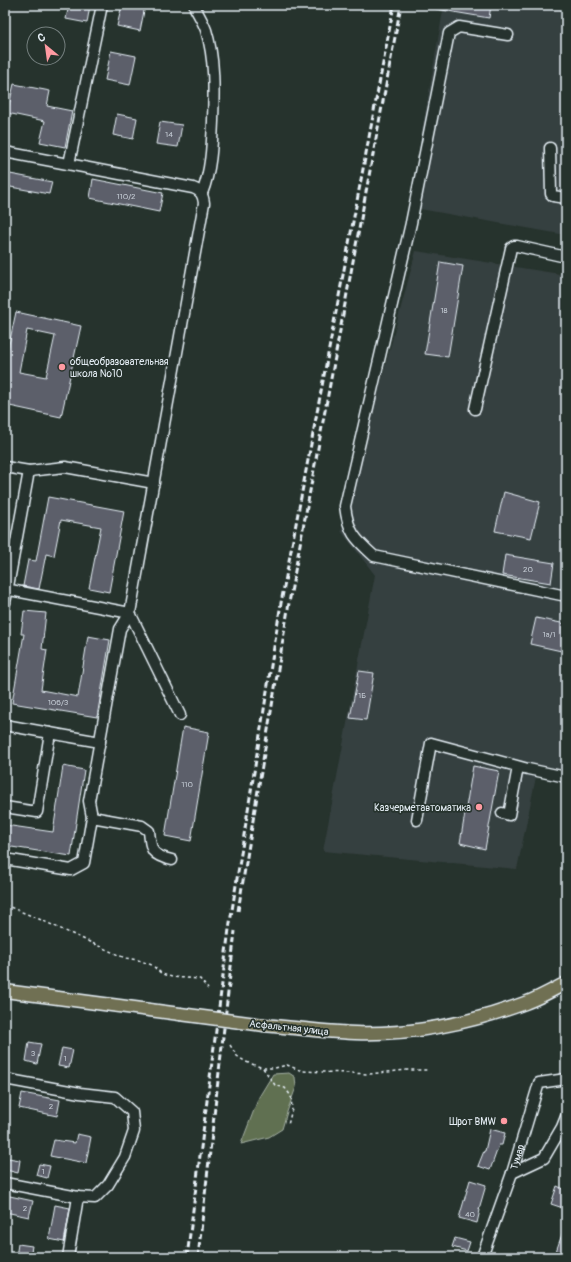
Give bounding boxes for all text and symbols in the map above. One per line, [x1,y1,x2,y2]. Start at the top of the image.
north arrow [26,26,66,66]
text: С [35,30,48,45]
house number: 14 [165,130,173,139]
house number: 110/2 [116,192,136,201]
house number: 18 [440,306,448,315]
place label: общеобразовательная школа №10 [70,356,169,380]
marker: общеобразовательная школа №10 [57,362,67,372]
house number: 20 [523,565,534,574]
house number: 1а/1 [543,630,555,639]
house number: 1Б [358,691,366,700]
house number: 106/3 [48,698,69,707]
house number: 110 [181,780,193,789]
place label: Казчерметавтоматика [374,802,471,814]
marker: Казчерметавтоматика [474,802,484,812]
street label: Асфальтная улица [249,1018,329,1038]
house number: 3 [31,1049,36,1058]
house number: 1 [63,1054,67,1063]
house number: 2 [49,1102,54,1111]
place label: Шрот BMW [449,1116,496,1128]
marker: Шрот BMW [499,1116,509,1126]
street label: Тумар [508,1143,527,1171]
house number: 1 [41,1167,45,1176]
house number: 2 [23,1204,28,1213]
house number: 40 [465,1210,476,1219]

